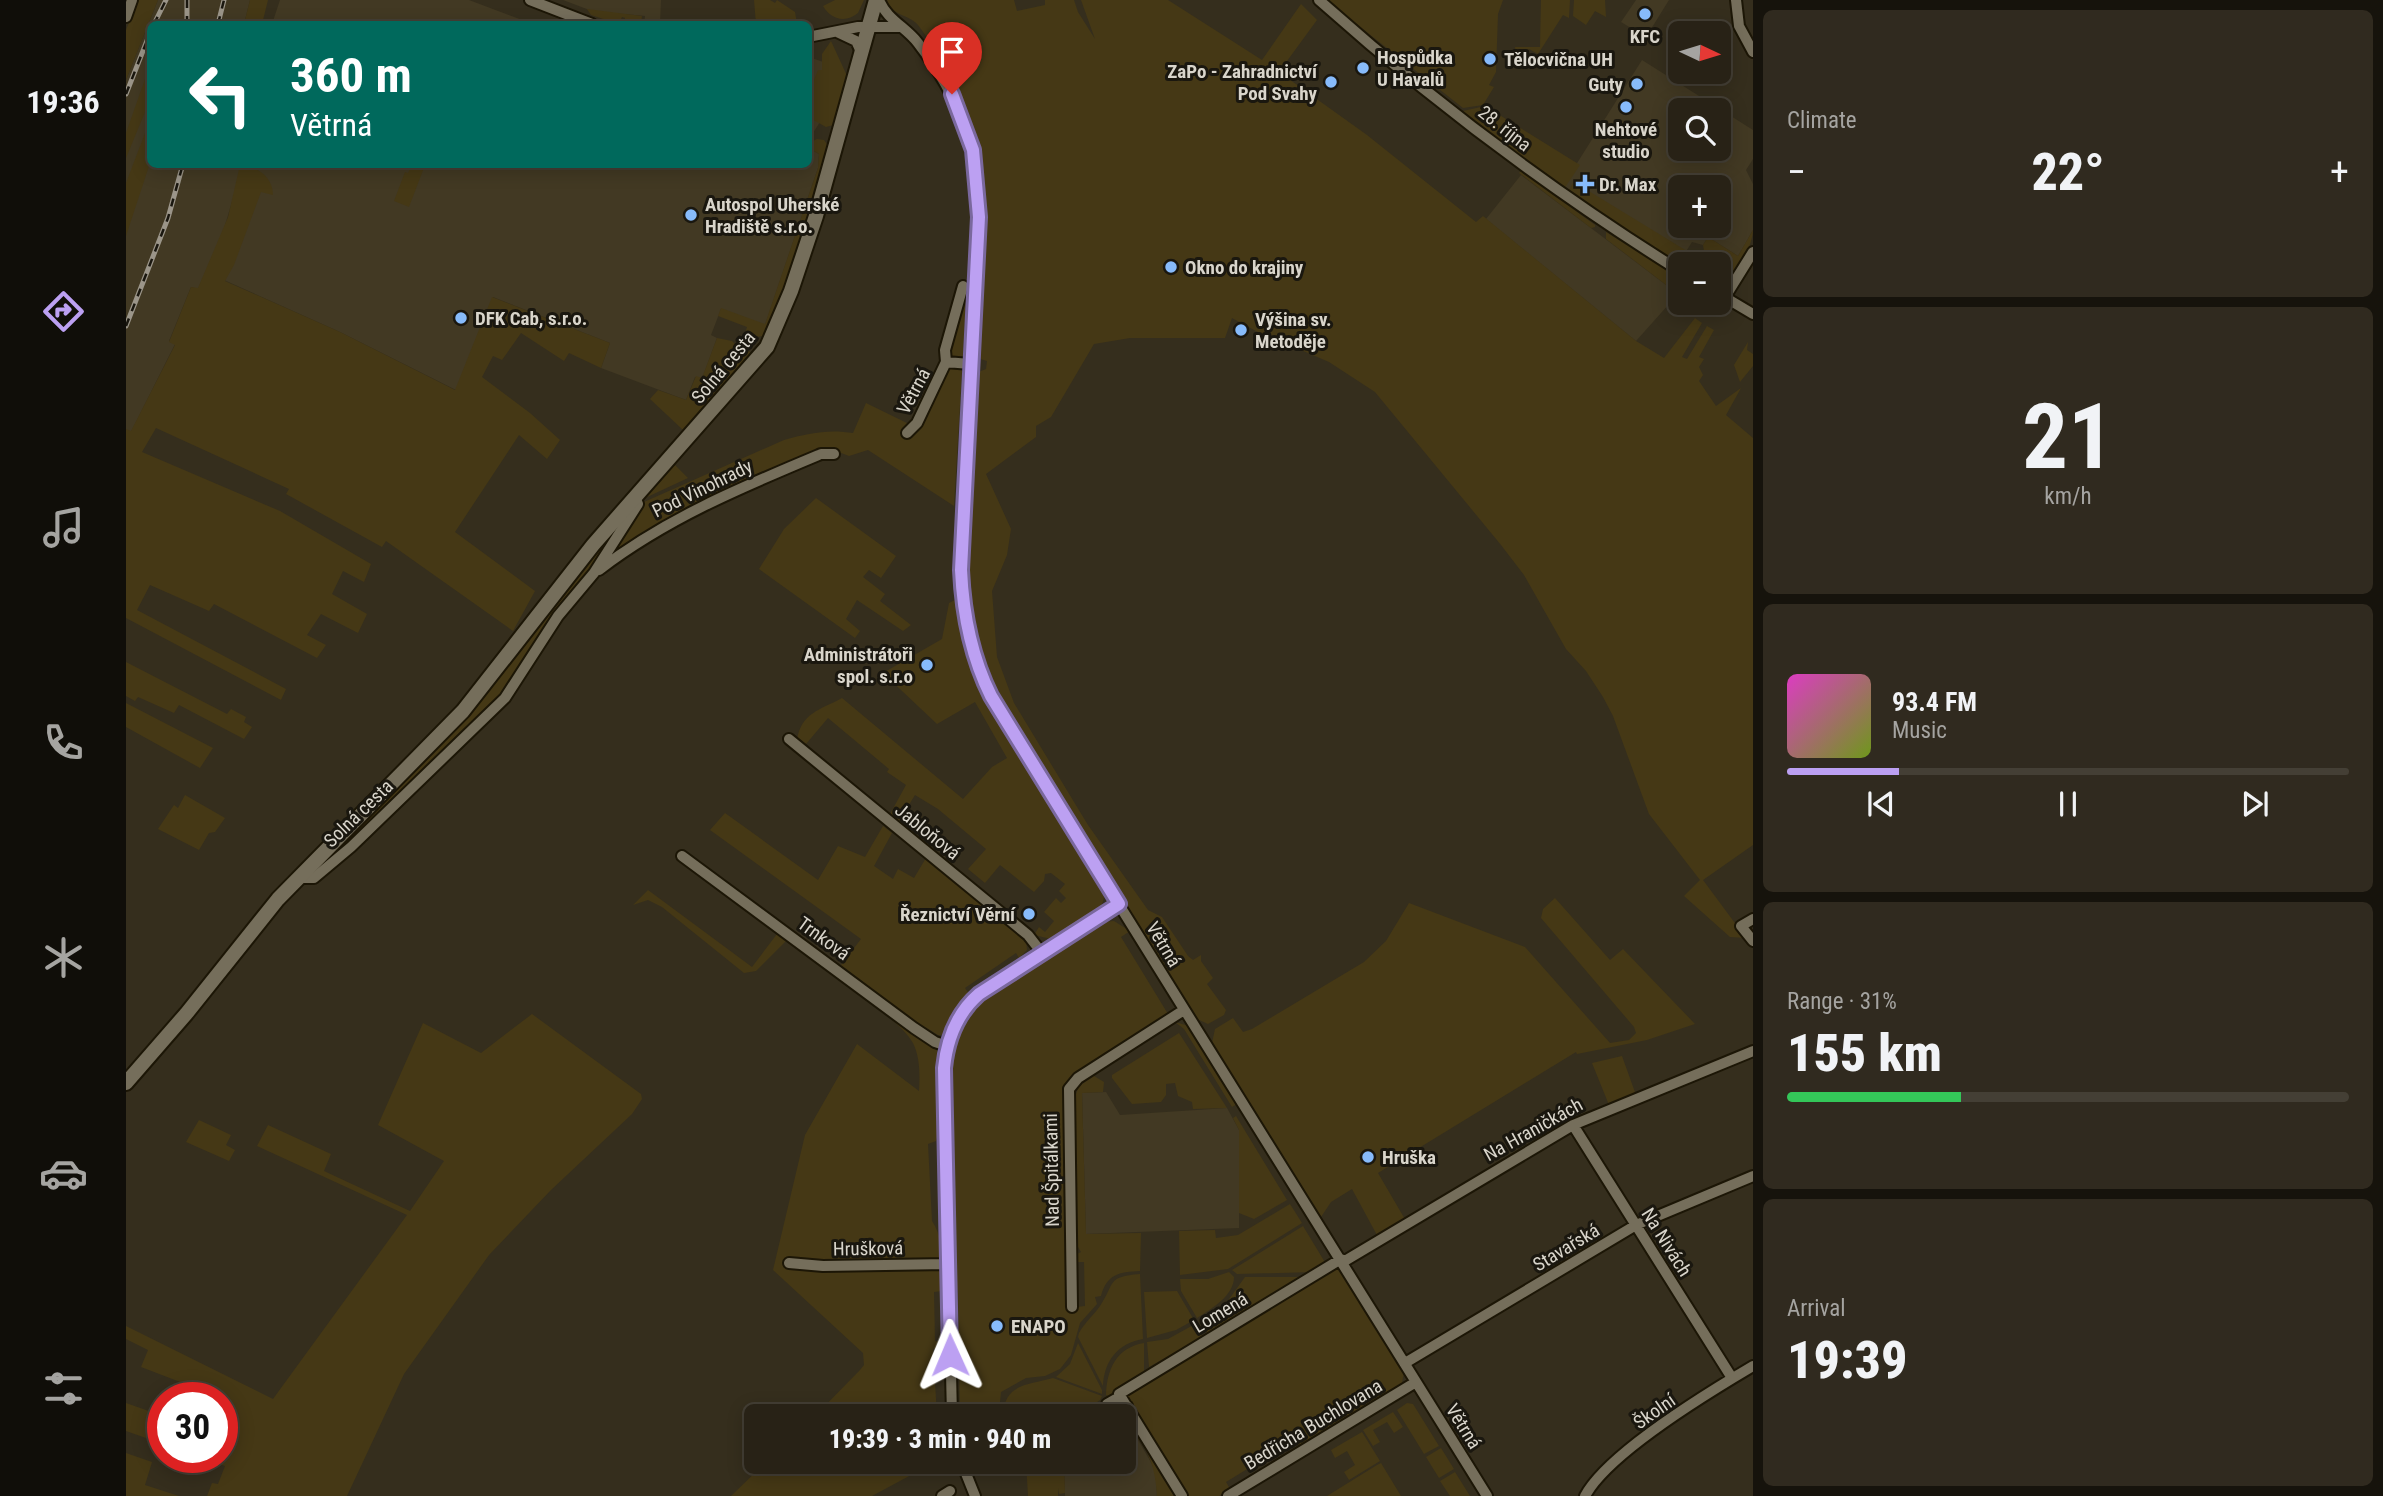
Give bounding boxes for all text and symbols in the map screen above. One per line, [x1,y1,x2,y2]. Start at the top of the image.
marker: KFC [1637,6,1653,22]
north arrow [1668,21,1731,84]
map controls [1668,21,1731,315]
pin [922,22,982,94]
place label: KFC [1630,25,1660,48]
icon: arrive [933,33,971,71]
place label: Hospůdka U Havalů [1377,46,1453,91]
text: 360 m [290,47,412,104]
place label: Tělocvična UH [1504,48,1613,71]
icon: left [175,49,266,140]
marker: Tělocvična UH [1482,51,1498,67]
place label: ZaPo - Zahradnictví Pod Svahy [1167,60,1318,105]
marker: Hospůdka U Havalů [1355,60,1371,76]
place label: Guty [1588,73,1624,96]
marker: ZaPo - Zahradnictví Pod Svahy [1323,74,1339,90]
marker: Guty [1629,76,1645,92]
text: 19:36 [26,83,100,121]
button: search [1668,98,1731,161]
marker: Nehtové studio [1618,99,1634,115]
street label: 28. října [1474,101,1536,156]
text: Větrná [290,106,372,144]
text: Climate [1787,107,1857,134]
place label: Nehtové studio [1595,118,1657,163]
text: 22° [2031,142,2105,203]
text: − [1787,150,1806,194]
text: + [2330,150,2349,194]
place label: Dr. Max [1599,173,1657,196]
button: + [1668,175,1731,238]
marker: Dr. Max [1577,176,1593,192]
place label: Autospol Uherské Hradiště s.r.o. [705,193,839,238]
marker: Autospol Uherské Hradiště s.r.o. [683,207,699,223]
button: − [1668,252,1731,315]
place label: Okno do krajiny [1185,256,1304,279]
marker: Okno do krajiny [1163,259,1179,275]
icon: directions [39,287,88,336]
place label: DFK Cab, s.r.o. [475,307,587,330]
place label: Výšina sv. Metoděje [1255,308,1332,353]
marker: DFK Cab, s.r.o. [453,310,469,326]
marker: Výšina sv. Metoděje [1233,322,1249,338]
street label: Solná cesta [686,326,760,408]
street label: Větrná [892,364,935,418]
text: 21 [2022,384,2114,490]
street label: Pod Vinohrady [648,454,756,523]
text: km/h [2044,483,2092,510]
icon: music [39,503,88,552]
place label: Administrátoři spol. s.r.o [804,643,913,688]
marker: Administrátoři spol. s.r.o [919,657,935,673]
text: 93.4 FM [1892,687,1977,717]
text: Music [1892,717,1947,744]
icon: phone [39,718,88,767]
street label: Solná cesta [319,775,398,852]
icon: previous [1862,785,1900,823]
icon: pause [2049,785,2087,823]
icon: next [2236,785,2274,823]
street label: Jabloňová [890,798,965,865]
place label: Řeznictví Věrní [900,903,1016,926]
marker: Řeznictví Věrní [1021,906,1037,922]
street label: Trnková [793,912,854,965]
street label: Větrná [1141,917,1186,971]
icon: climate [39,933,88,982]
text: Range · 31% [1787,988,1897,1015]
text: 155 km [1787,1023,1942,1084]
street label: Na Hraničkách [1480,1093,1587,1166]
street label: Nad Špitálkami [1039,1113,1064,1227]
place label: Hruška [1382,1146,1436,1169]
icon: car [39,1149,88,1198]
marker: Hruška [1360,1149,1376,1165]
street label: Na Nivách [1637,1204,1697,1281]
street label: Stavařská [1529,1219,1604,1276]
street label: Hrušková [833,1236,903,1261]
street label: Lomená [1189,1287,1252,1338]
text: Arrival [1787,1295,1846,1322]
place label: ENAPO [1011,1315,1066,1338]
position arrow [913,1318,987,1392]
marker: ENAPO [989,1318,1005,1334]
text: 19:39 [1787,1330,1907,1391]
icon: filters [39,1364,88,1413]
street label: Bedřicha Buchlovana [1240,1374,1386,1475]
speed limit sign: 30 [147,1382,238,1473]
street label: Školní [1629,1388,1681,1434]
street label: Větrná [1441,1399,1486,1453]
text: 19:39 · 3 min · 940 m [829,1424,1051,1454]

